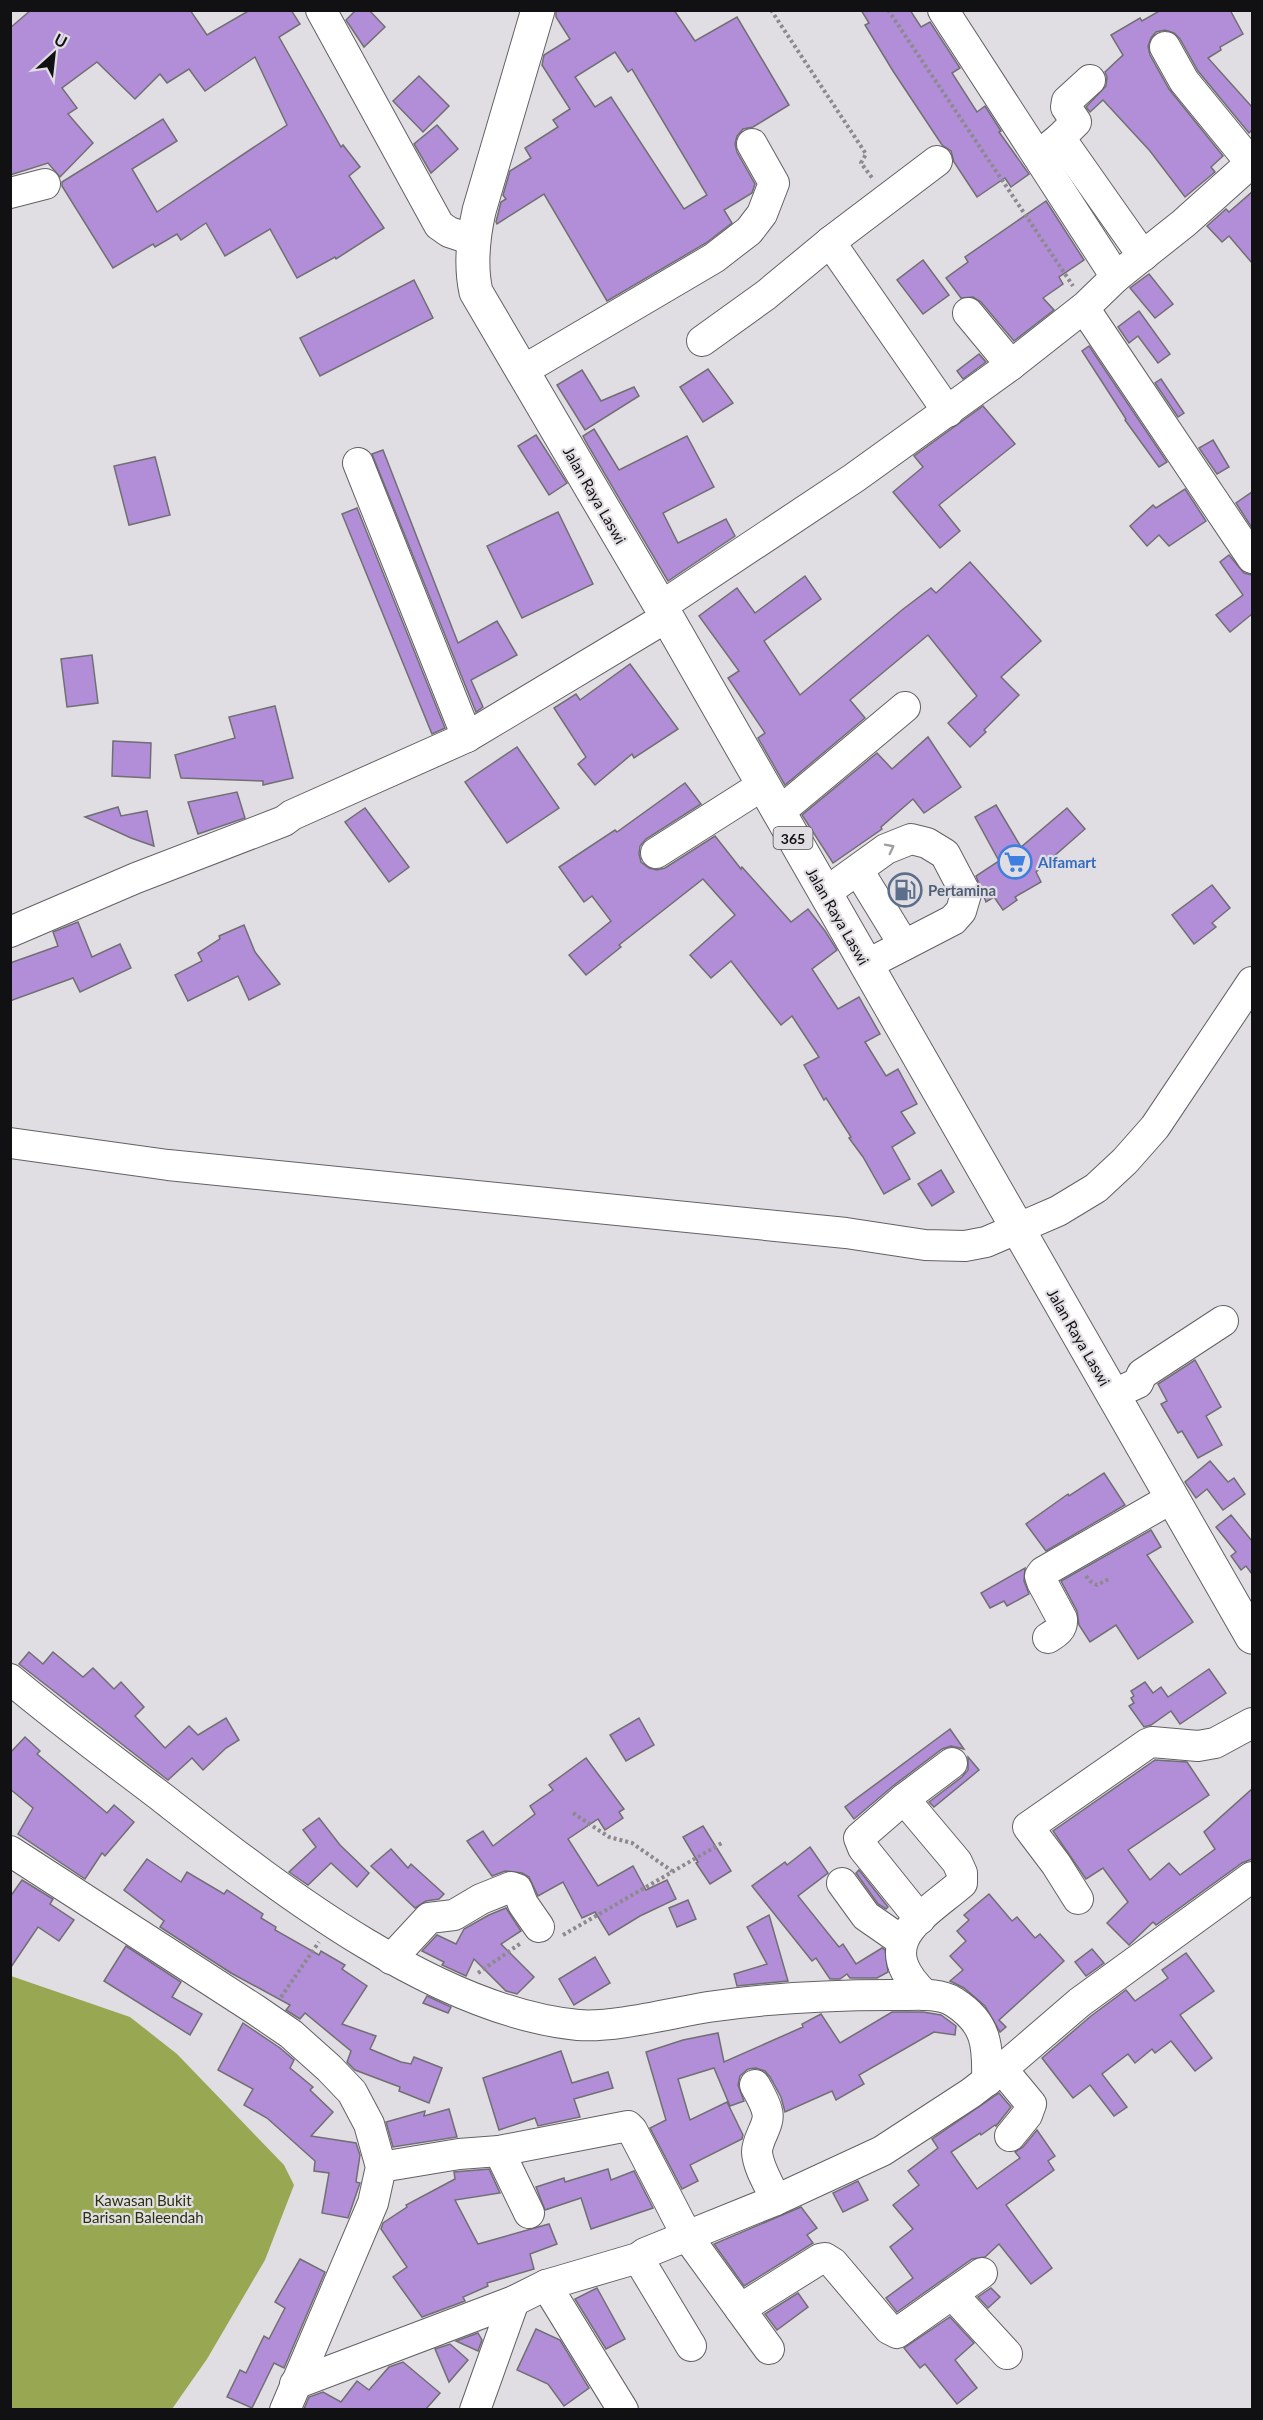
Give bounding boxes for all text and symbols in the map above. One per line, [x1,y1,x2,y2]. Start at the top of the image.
north arrow [24,24,84,84]
text: U [51,29,71,51]
street label: Jalan Raya Laswi [560,443,630,547]
road number: 365 [774,827,812,849]
one-way arrow [884,844,895,855]
supermarket icon: Alfamart [997,844,1033,880]
place label: Alfamart [1037,853,1097,871]
street label: Jalan Raya Laswi [803,864,873,968]
fuel station icon: Pertamina [887,872,923,908]
place label: Pertamina [928,881,996,899]
street label: Jalan Raya Laswi [1044,1285,1114,1389]
park label: Kawasan Bukit Barisan Baleendah [82,2191,204,2226]

